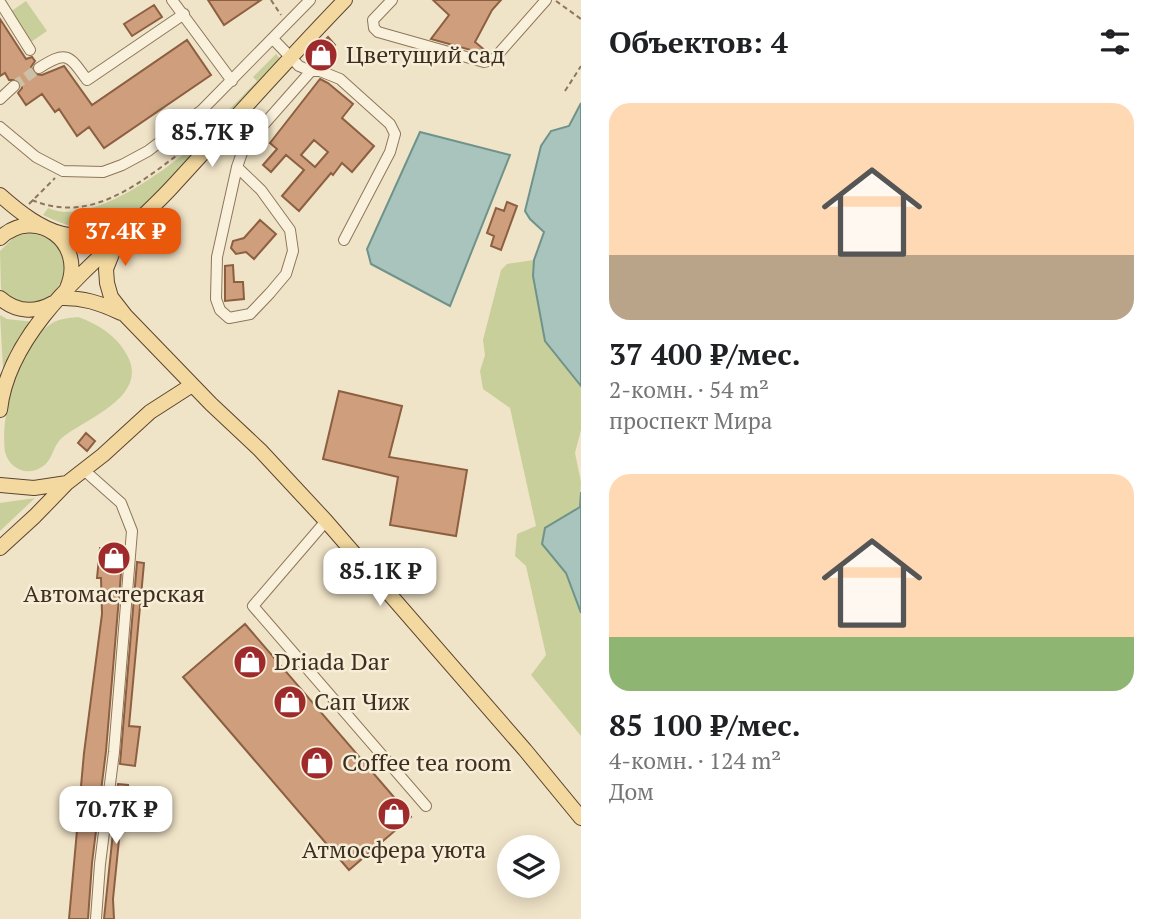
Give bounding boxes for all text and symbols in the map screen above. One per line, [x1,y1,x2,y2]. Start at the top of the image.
text: Объектов: 4 [609,22,788,62]
icon: filters [1096,23,1134,61]
shop icon: Цветущий сад [302,36,340,74]
place label: Цветущий сад [346,38,505,70]
pin: 85.7K ₽ [147,110,277,169]
text: 85.7K ₽ [171,116,253,147]
icon: home [809,149,935,275]
pin: 37.4K ₽ [60,208,190,268]
text: 37.4K ₽ [85,215,165,246]
text: 37 400 ₽/мес. [609,334,801,374]
text: 2-комн. · 54 m² [609,374,769,405]
text: проспект Мира [609,405,772,436]
icon: home [809,520,935,646]
shop icon: Автомастерская [95,539,133,577]
pin: 85.1K ₽ [315,548,445,608]
text: 85.1K ₽ [339,555,421,586]
place label: Автомастерская [23,577,205,609]
shop icon: Driada Dar [231,643,269,681]
place label: Driada Dar [274,645,390,677]
shop icon: Сап Чиж [271,683,309,721]
place label: Сап Чиж [314,685,410,717]
text: 85 100 ₽/мес. [609,705,801,745]
shop icon: Coffee tea room [298,744,336,782]
text: 4-комн. · 124 m² [609,745,781,776]
place label: Coffee tea room [342,746,512,778]
text: Дом [609,776,654,807]
pin: 70.7K ₽ [51,786,181,846]
text: 70.7K ₽ [75,793,157,824]
shop icon: Атмосфера уюта [375,795,413,833]
place label: Атмосфера уюта [302,833,486,865]
map controls [497,835,560,898]
button: layers [497,835,560,898]

